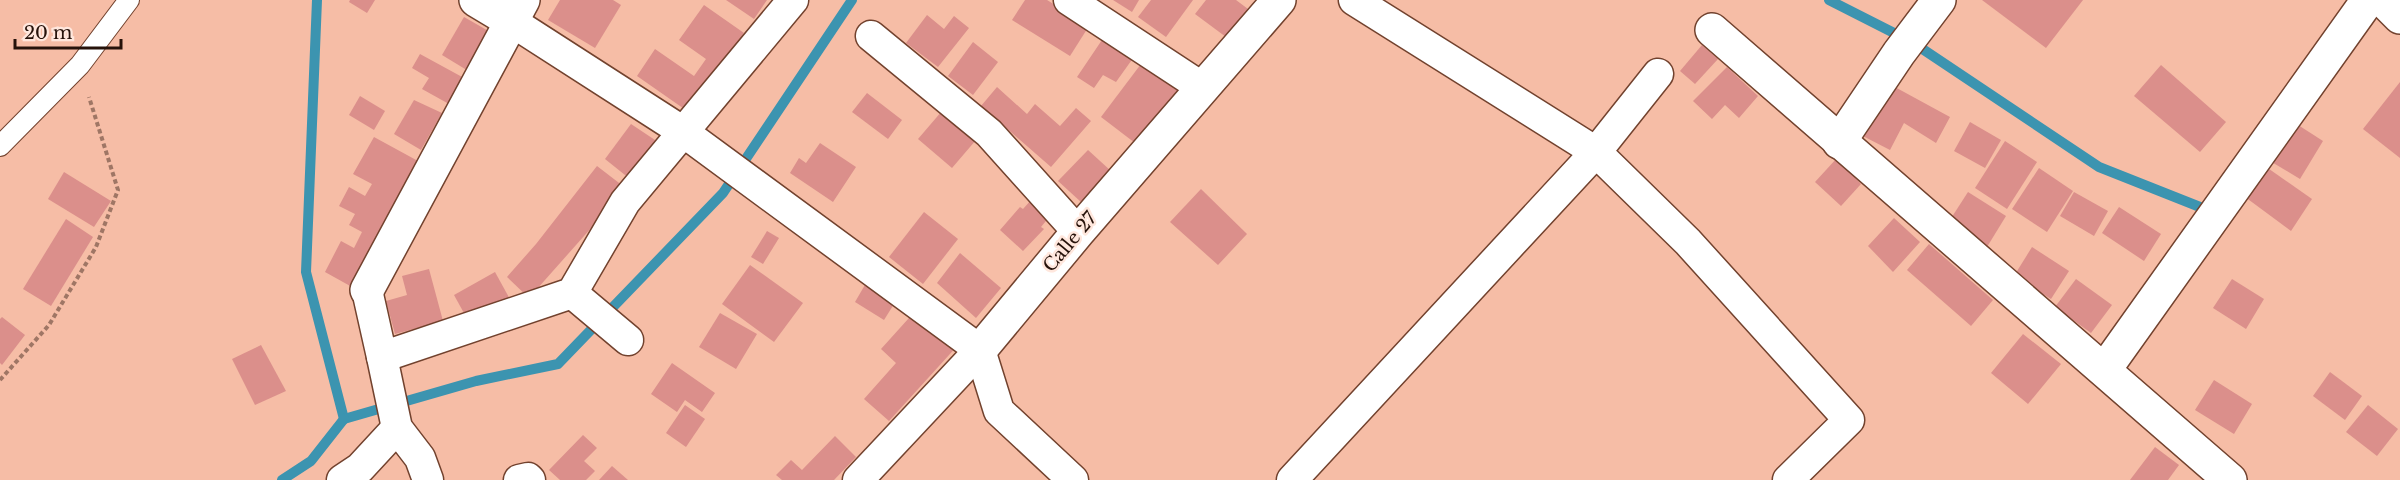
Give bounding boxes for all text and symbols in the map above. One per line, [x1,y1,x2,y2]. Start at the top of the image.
scale bar [15,12,122,50]
text: 20 m [24,22,72,44]
street label: Calle 27 [1039,207,1102,277]

